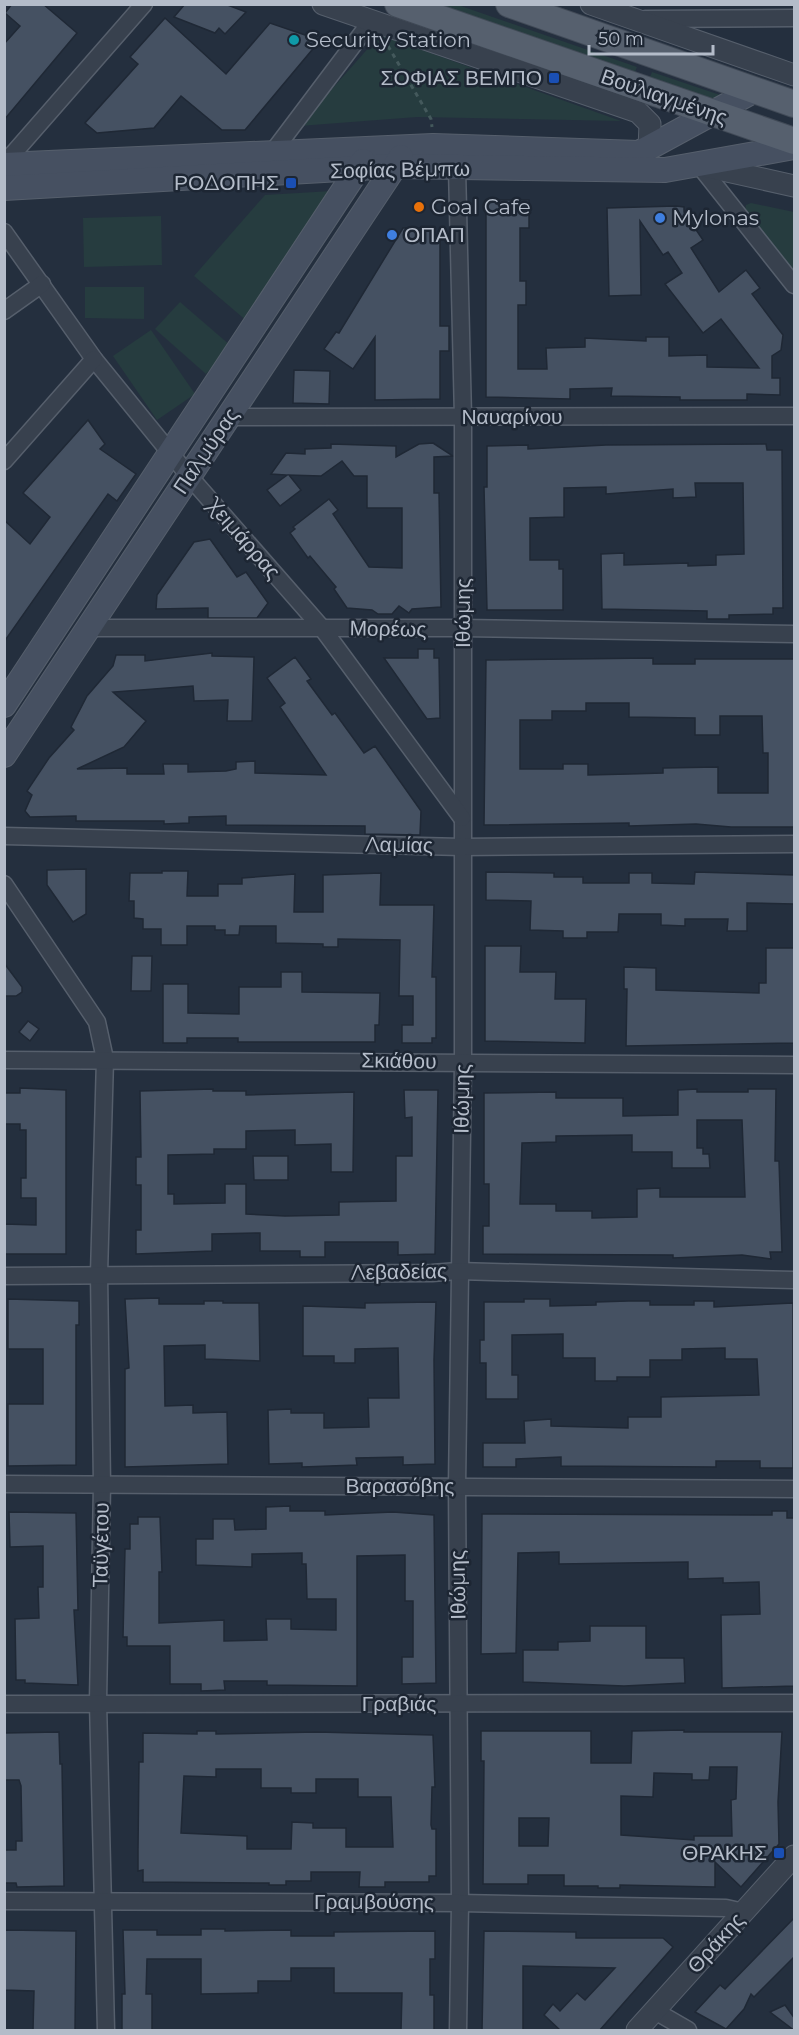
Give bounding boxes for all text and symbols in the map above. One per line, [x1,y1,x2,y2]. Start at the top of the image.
scale bar [589,18,714,56]
place label: Security Station [306,27,471,52]
text: 50 m [598,28,644,50]
marker: Security Station [287,33,301,47]
street label: Βουλιαγμένης [598,63,731,130]
place label: ΣΟΦΙΑΣ ΒΕΜΠΟ [381,65,542,90]
marker: ΣΟΦΙΑΣ ΒΕΜΠΟ [547,71,561,85]
street label: Σοφίας Βέμπω [330,156,470,183]
place label: ΡΟΔΟΠΗΣ [174,170,279,195]
marker: ΡΟΔΟΠΗΣ [284,176,298,190]
place label: Goal Cafe [431,194,531,219]
marker: Goal Cafe [412,200,426,214]
place label: Mylonas [672,205,759,230]
marker: Mylonas [653,211,667,225]
place label: ΟΠΑΠ [404,222,465,247]
marker: ΟΠΑΠ [385,228,399,242]
street label: Παλμύρας [168,403,244,499]
street label: Ναυαρίνου [461,404,563,429]
street label: Χειμάρρας [201,491,286,584]
street label: Ιθώμης [450,578,475,648]
street label: Μορέως [349,615,427,642]
street label: Λαμίας [365,831,433,858]
street label: Σκιάθου [361,1047,437,1074]
street label: Ιθώμης [448,1064,475,1134]
street label: Λεβαδείας [351,1258,447,1285]
street label: Βαρασόβης [346,1473,454,1498]
street label: Ταϋγέτου [87,1502,114,1588]
street label: Ιθώμης [444,1550,471,1620]
street label: Γραβιάς [362,1691,436,1716]
place label: ΘΡΑΚΗΣ [682,1840,767,1865]
marker: ΘΡΑΚΗΣ [772,1846,786,1860]
street label: Γραμβούσης [314,1889,434,1914]
street label: Θράκης [682,1907,749,1978]

